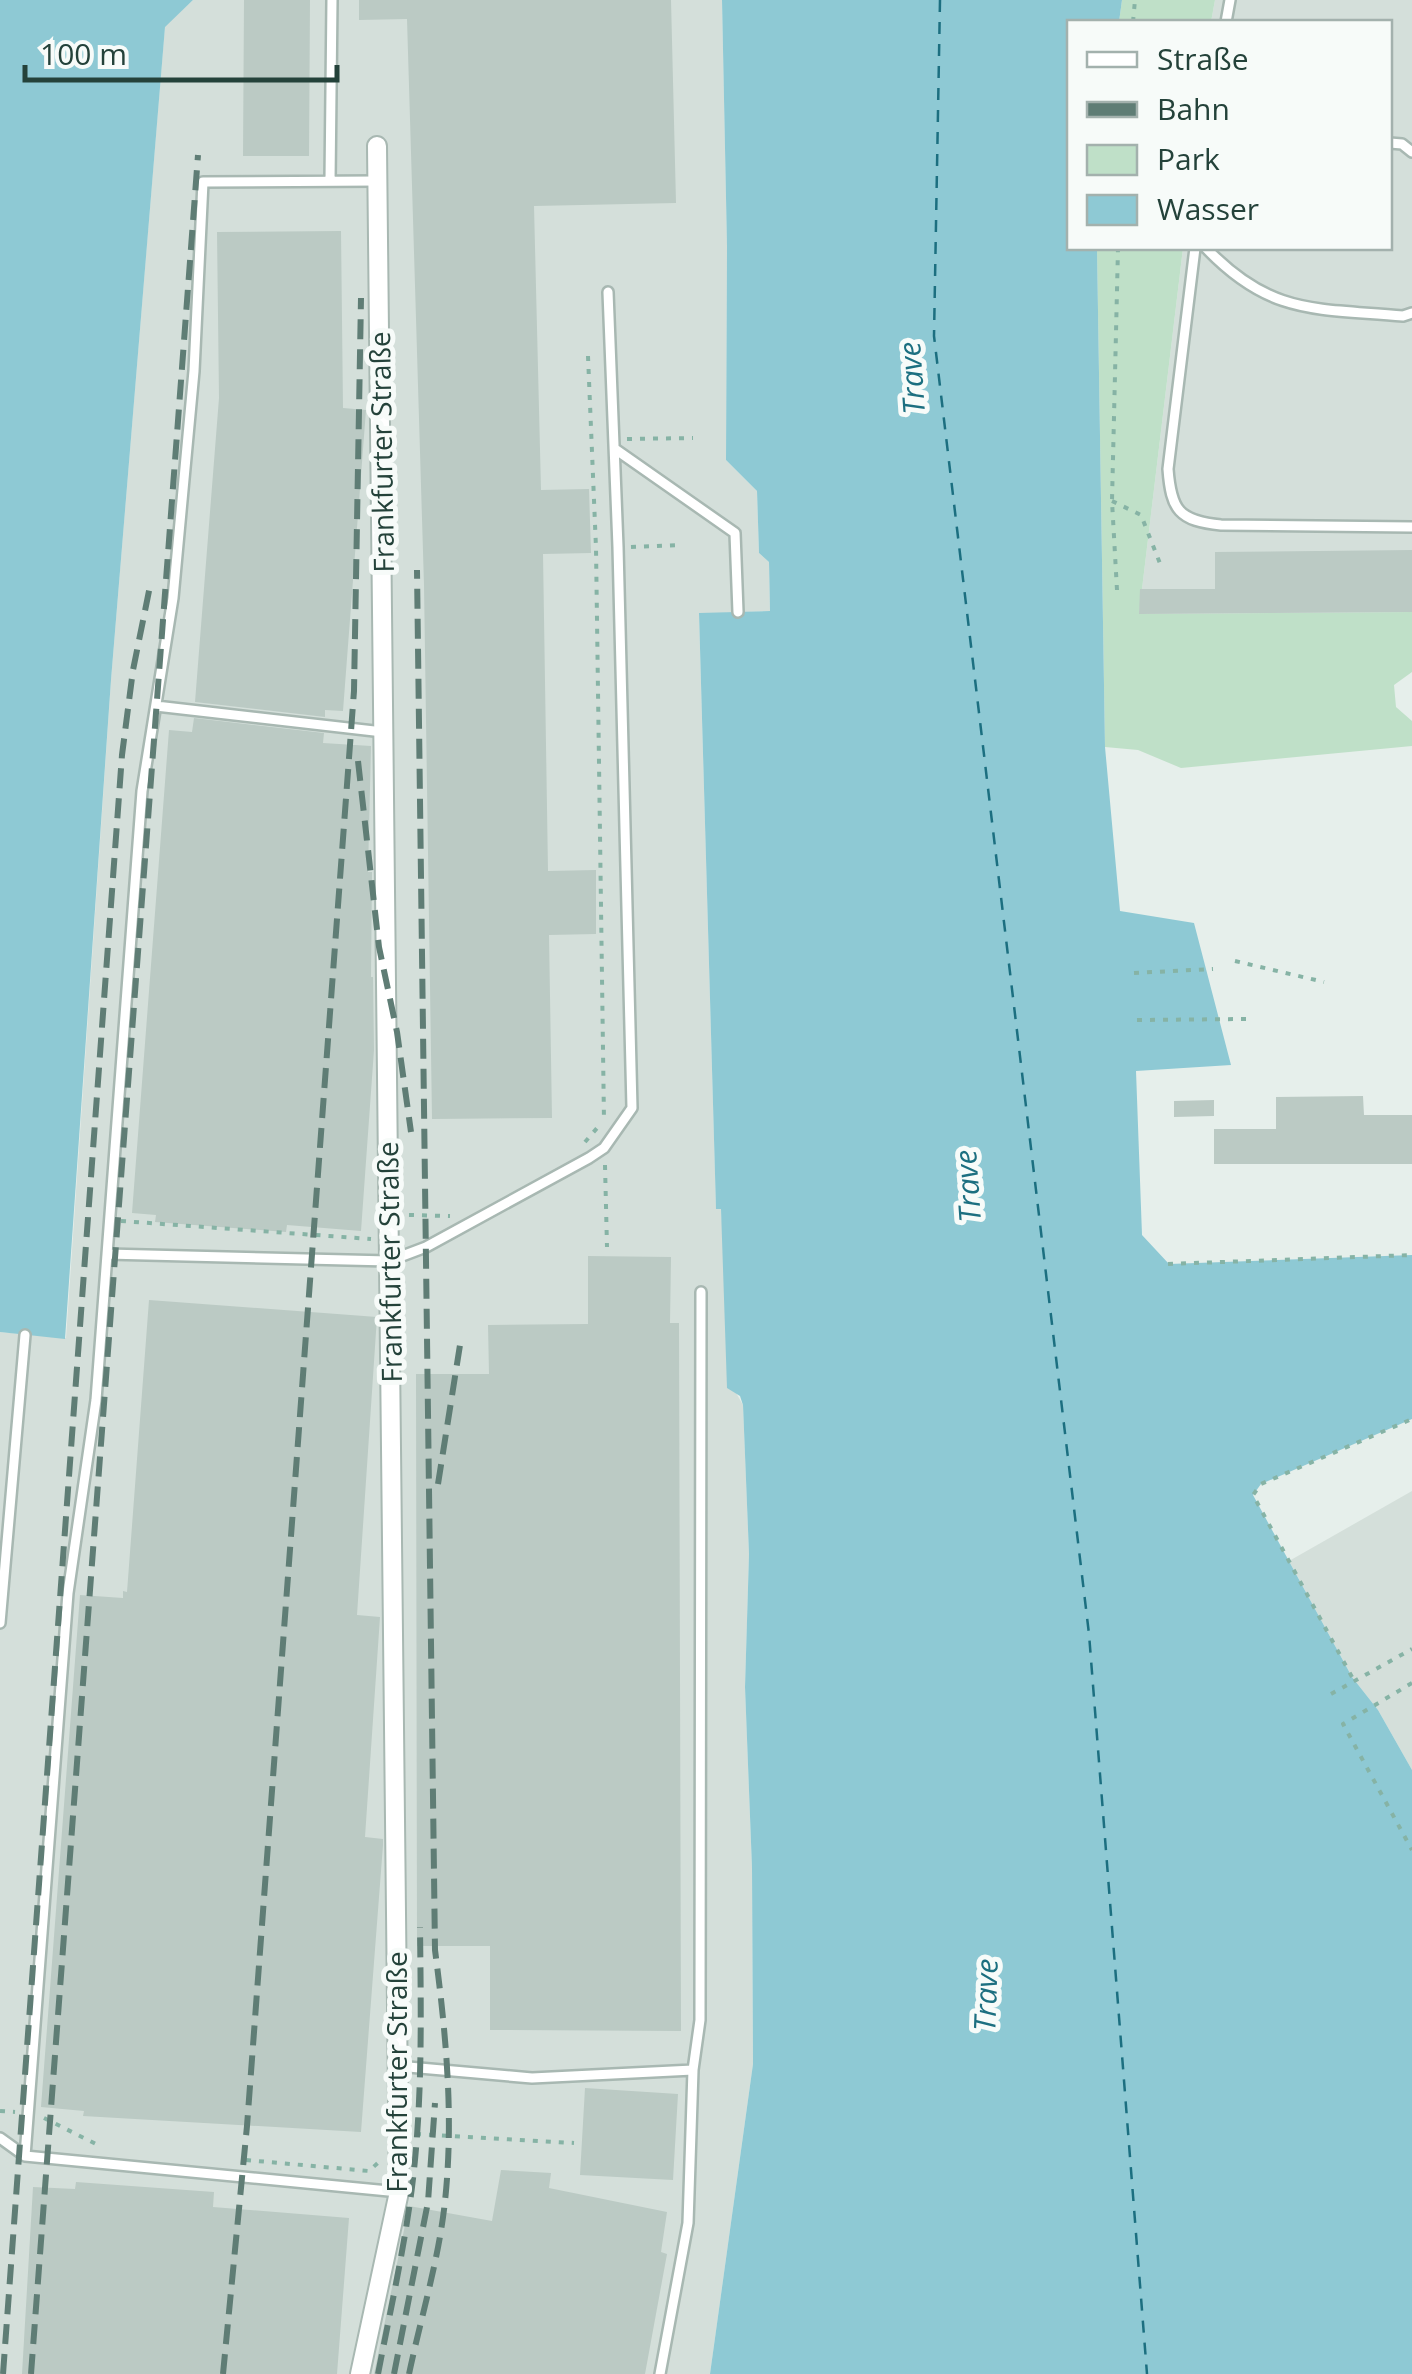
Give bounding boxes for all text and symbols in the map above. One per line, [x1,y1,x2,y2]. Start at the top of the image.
scale bar [25,20,338,82]
legend [1067,20,1392,250]
text: 100 m [40,33,127,74]
text: Straße [1157,38,1249,79]
text: Bahn [1157,88,1230,129]
text: Park [1157,138,1220,179]
text: Wasser [1157,188,1259,229]
street label: Frankfurter Straße [360,331,402,573]
water label: Trave [888,340,934,416]
street label: Frankfurter Straße [368,1141,410,1383]
water label: Trave [944,1148,990,1224]
street label: Frankfurter Straße [377,1951,415,2193]
water label: Trave [963,1958,1007,2032]

